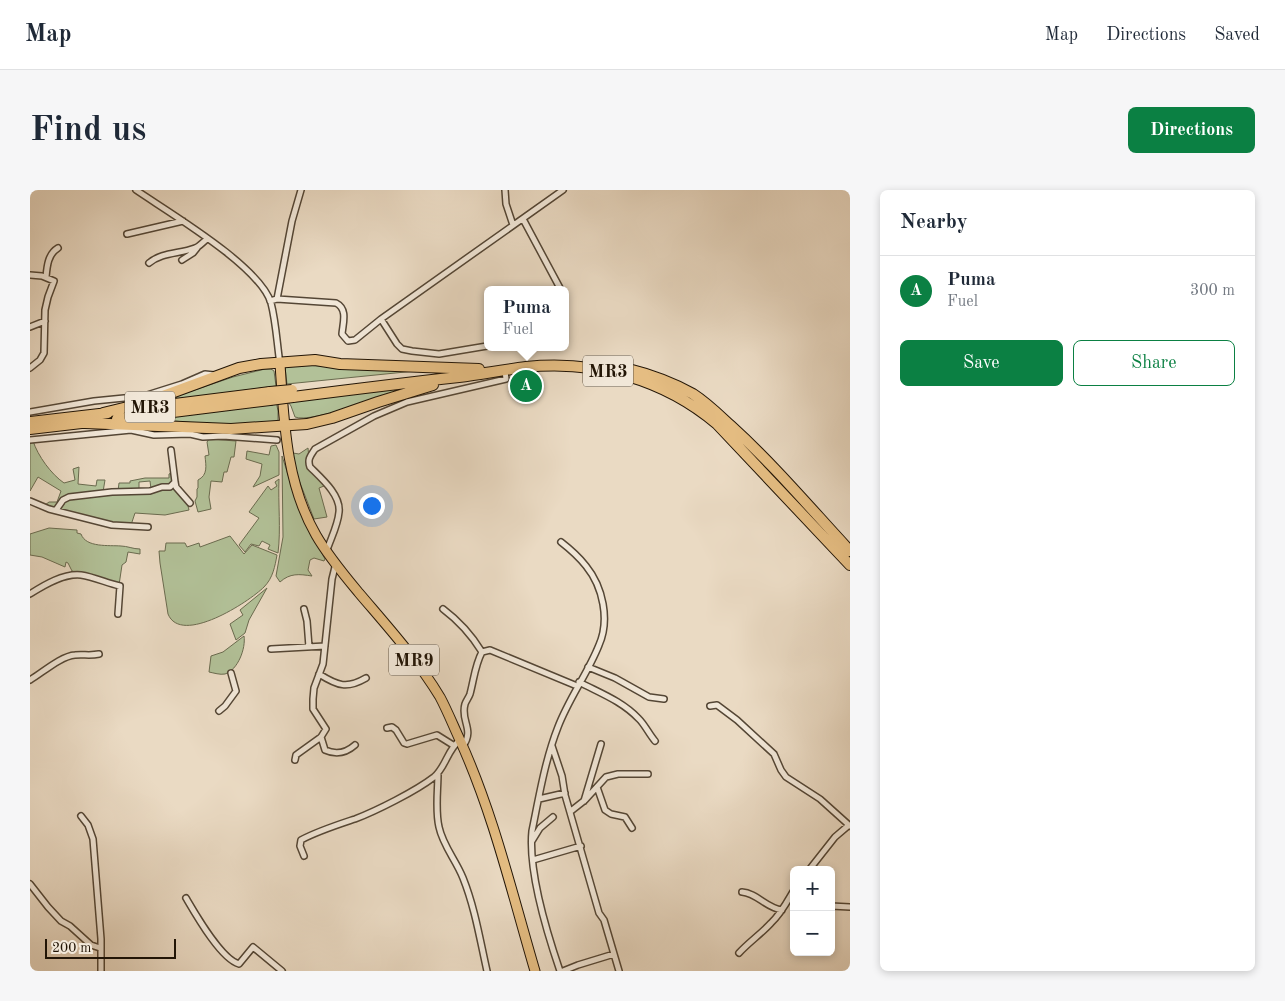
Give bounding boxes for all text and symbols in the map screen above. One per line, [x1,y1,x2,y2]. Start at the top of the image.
text: Map [25,23,72,47]
text: Map [1045,26,1078,44]
text: Directions [1106,26,1186,44]
text: Saved [1214,26,1260,44]
button: Directions [1128,107,1255,153]
text: Find us [30,113,146,148]
text: Nearby [900,212,968,233]
text: Puma [947,271,996,290]
text: A [910,283,922,299]
text: 300 m [1190,283,1235,299]
popup [484,286,569,351]
text: Fuel [947,294,978,310]
text: Puma [502,299,551,318]
text: Fuel [502,322,533,338]
button: Save [900,340,1063,386]
button: Share [1073,340,1235,386]
road number: MR3 [583,356,633,387]
pin: A [510,367,542,405]
road number: MR3 [125,392,175,422]
your location [359,493,385,519]
road number: MR9 [389,644,439,676]
map controls [790,866,835,956]
button: + [790,866,835,911]
button: − [790,911,835,956]
scale bar [45,936,176,959]
text: 200 m [52,941,91,955]

